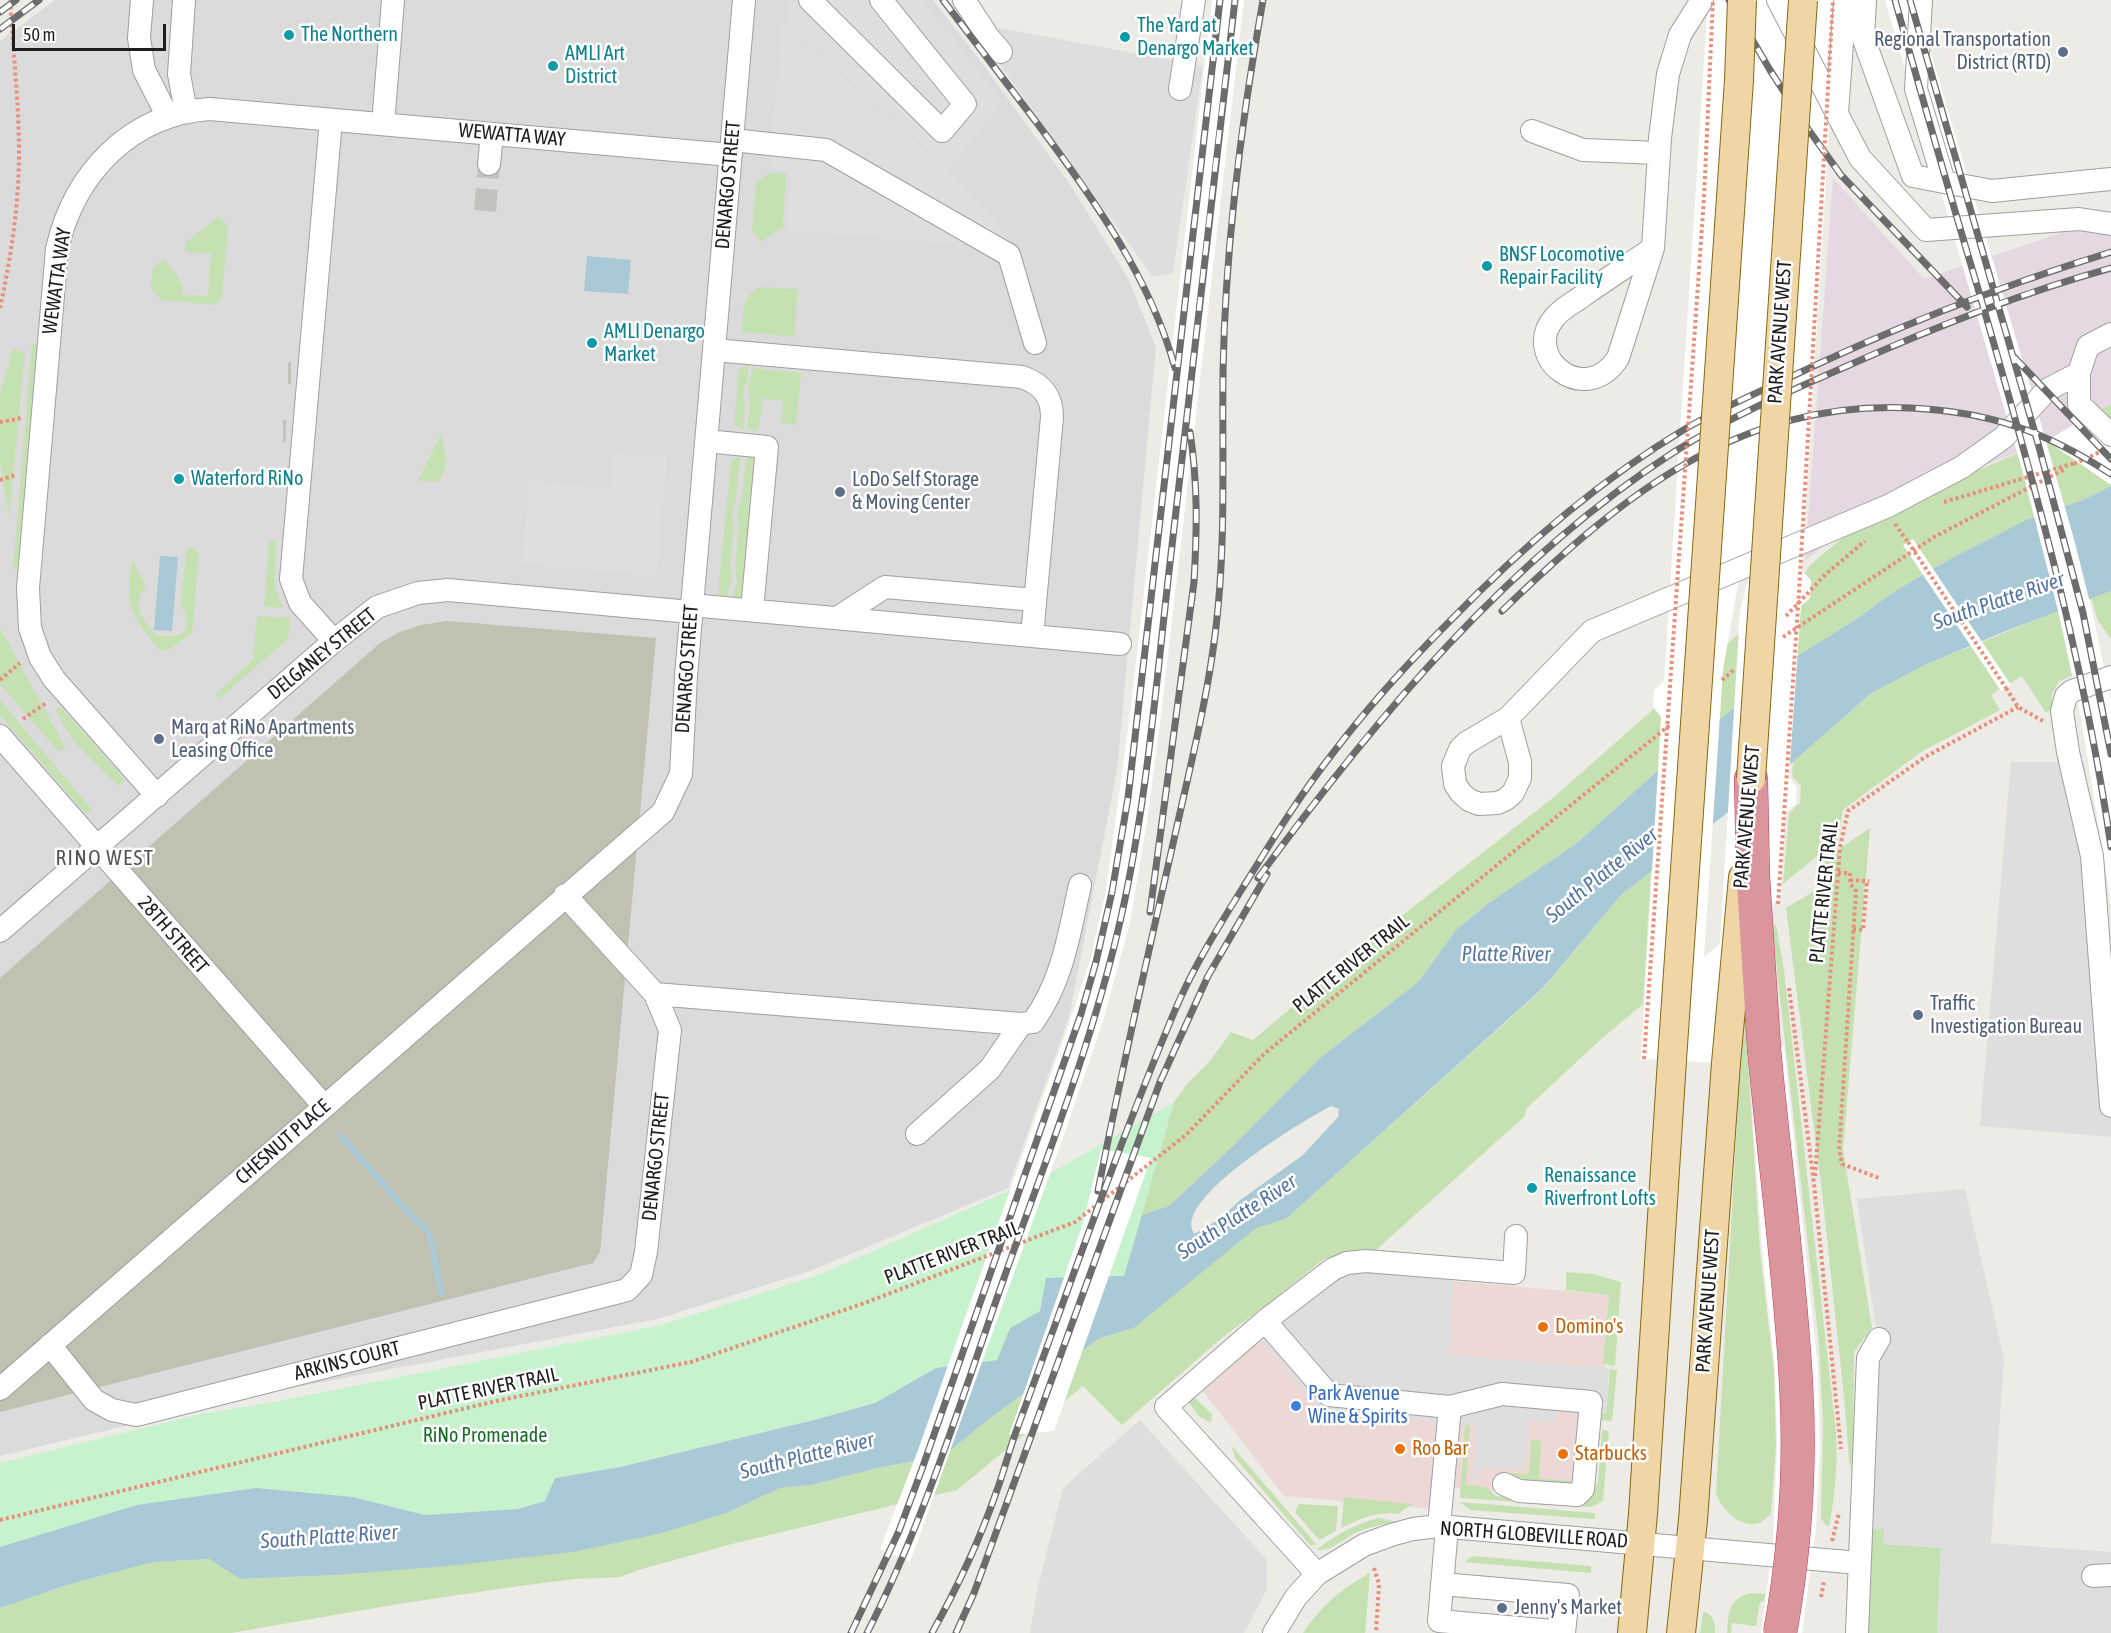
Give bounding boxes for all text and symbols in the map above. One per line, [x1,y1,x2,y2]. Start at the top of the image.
scale bar [15,12,170,50]
place label: The Yard at Denargo Market [1137,14,1254,61]
place label: The Northern [301,23,398,47]
text: 50 m [23,24,55,45]
marker: The Northern [282,28,296,42]
place label: Regional Transportation District (RTD) [1874,28,2051,75]
marker: The Yard at Denargo Market [1118,30,1132,44]
place label: AMLI Art District [565,42,625,89]
marker: Regional Transportation District (RTD) [2056,45,2070,59]
marker: AMLI Art District [546,59,560,73]
street label: WEWATTA WAY [458,118,566,152]
street label: DENARGO STREET [710,120,746,250]
street label: WEWATTA WAY [38,226,76,336]
place label: BNSF Locomotive Repair Facility [1499,243,1625,290]
marker: BNSF Locomotive Repair Facility [1480,259,1494,273]
street label: PARK AVENUE WEST [1763,259,1797,405]
place label: AMLI Denargo Market [604,320,705,367]
marker: AMLI Denargo Market [585,336,599,350]
place label: Waterford RiNo [191,467,303,491]
place label: LoDo Self Storage & Moving Center [852,468,979,515]
marker: Waterford RiNo [172,472,186,486]
marker: LoDo Self Storage & Moving Center [833,485,847,499]
water label: South Platte River [1930,567,2068,635]
street label: DELGANEY STREET [263,603,381,705]
street label: DENARGO STREET [671,604,703,734]
place label: Marq at RiNo Apartments Leasing Office [171,716,354,763]
marker: Marq at RiNo Apartments Leasing Office [152,732,166,746]
street label: PARK AVENUE WEST [1729,744,1765,890]
street label: PLATTE RIVER TRAIL [1805,820,1843,964]
water label: South Platte River [1541,822,1663,928]
district label: RINO WEST [55,845,155,871]
street label: 28TH STREET [133,891,213,979]
street label: PLATTE RIVER TRAIL [1288,910,1414,1018]
water label: Platte River [1461,941,1551,967]
place label: Traffic Investigation Bureau [1930,992,2082,1039]
marker: Traffic Investigation Bureau [1911,1008,1925,1022]
street label: DENARGO STREET [637,1092,675,1222]
street label: CHESNUT PLACE [231,1094,335,1190]
place label: Renaissance Riverfront Lofts [1544,1164,1656,1211]
water label: South Platte River [1173,1169,1301,1265]
marker: Renaissance Riverfront Lofts [1525,1181,1539,1195]
street label: PLATTE RIVER TRAIL [881,1216,1023,1290]
street label: PARK AVENUE WEST [1691,1228,1725,1374]
place label: Domino's [1555,1315,1623,1339]
marker: Domino's [1536,1320,1550,1334]
street label: ARKINS COURT [291,1336,403,1386]
street label: PLATTE RIVER TRAIL [416,1362,560,1416]
place label: Park Avenue Wine & Spirits [1308,1382,1408,1429]
marker: Park Avenue Wine & Spirits [1289,1399,1303,1413]
park label: RiNo Promenade [423,1424,547,1448]
water label: South Platte River [737,1427,877,1485]
place label: Roo Bar [1412,1437,1468,1461]
marker: Roo Bar [1393,1442,1407,1456]
place label: Starbucks [1575,1442,1647,1466]
marker: Starbucks [1556,1447,1570,1461]
street label: NORTH GLOBEVILLE ROAD [1439,1516,1629,1554]
water label: South Platte River [260,1520,398,1554]
place label: Jenny's Market [1514,1596,1622,1620]
marker: Jenny's Market [1495,1601,1509,1615]

